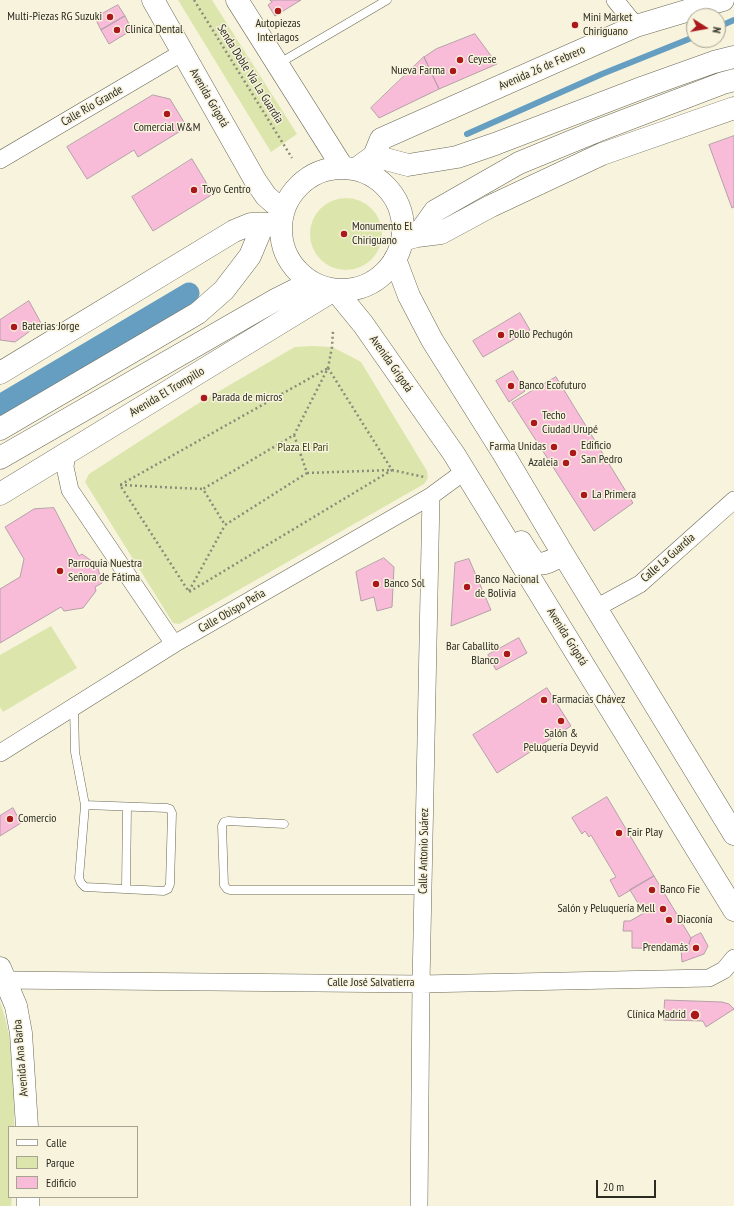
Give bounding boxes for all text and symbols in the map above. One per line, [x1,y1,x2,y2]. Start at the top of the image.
marker: Autopiezas Interlagos [273,6,283,16]
north arrow [686,8,726,48]
place label: Multi-Piezas RG Suzuki [7,10,102,24]
place label: Mini Market Chiriguano [583,11,632,39]
marker: Multi-Piezas RG Suzuki [105,12,115,22]
place label: Autopiezas Interlagos [255,17,301,45]
marker: Mini Market Chiriguano [570,20,580,30]
street label: Senda Doble Vía La Guardia [214,22,286,126]
place label: Clinica Dental [125,23,183,37]
marker: Clinica Dental [112,25,122,35]
text: N [709,26,724,34]
street label: Avenida 26 de Febrero [496,42,588,94]
place label: Ceyese [468,53,496,67]
marker: Ceyese [455,55,465,65]
place label: Nueva Farma [391,64,445,78]
street label: Avenida Grigotá [186,66,232,130]
marker: Nueva Farma [448,66,458,76]
street label: Calle Río Grande [59,83,125,129]
marker: Comercial W&M [162,109,172,119]
place label: Comercial W&M [134,121,200,135]
place label: Toyo Centro [202,183,251,197]
marker: Toyo Centro [189,185,199,195]
place label: Monumento El Chiriguano [352,220,412,248]
marker: Monumento El Chiriguano [339,229,349,239]
place label: Baterias Jorge [22,320,79,334]
marker: Baterias Jorge [9,322,19,332]
place label: Pollo Pechugón [509,328,573,342]
marker: Pollo Pechugón [496,330,506,340]
street label: Avenida Grigotá [366,333,416,395]
street label: Avenida El Trompillo [127,364,207,420]
place label: Banco Ecofuturo [519,379,586,393]
marker: Banco Ecofuturo [506,381,516,391]
place label: Parada de micros [212,391,282,405]
marker: Parada de micros [199,393,209,403]
place label: Techo Ciudad Urupé [542,409,598,437]
marker: Techo Ciudad Urupé [529,418,539,428]
place label: Edificio San Pedro [581,439,622,467]
place label: Farma Unidas [490,440,546,454]
park label: Plaza El Pari [278,441,328,455]
marker: Farma Unidas [549,442,559,452]
marker: Edificio San Pedro [568,448,578,458]
place label: Azaleia [528,456,558,470]
marker: Azaleia [561,458,571,468]
place label: La Primera [592,488,636,502]
marker: La Primera [579,490,589,500]
street label: Calle La Guardia [638,531,698,585]
place label: Parroquia Nuestra Señora de Fátima [68,557,142,585]
marker: Parroquia Nuestra Señora de Fátima [55,566,65,576]
place label: Banco Nacional de Bolivia [475,573,539,601]
place label: Banco Sol [384,577,425,591]
marker: Banco Sol [371,579,381,589]
marker: Banco Nacional de Bolivia [462,582,472,592]
street label: Calle Obispo Peña [196,586,268,636]
street label: Avenida Grigotá [544,605,590,669]
place label: Bar Caballito Blanco [446,640,499,668]
marker: Bar Caballito Blanco [502,649,512,659]
place label: Farmacias Chávez [552,693,625,707]
marker: Farmacias Chávez [539,695,549,705]
marker: Salón & Peluquería Deyvid [556,716,566,726]
place label: Salón & Peluquería Deyvid [524,727,598,755]
street label: Calle Antonio Suárez [416,808,432,894]
place label: Comercio [18,812,56,826]
marker: Comercio [5,814,15,824]
place label: Fair Play [627,826,663,840]
marker: Fair Play [614,828,624,838]
place label: Banco Fie [660,883,700,897]
marker: Banco Fie [647,885,657,895]
place label: Salón y Peluquería Mell [557,902,655,916]
marker: Salón y Peluquería Mell [658,904,668,914]
place label: Diaconía [677,913,713,927]
marker: Diaconía [664,915,674,925]
place label: Prendamás [643,941,688,955]
marker: Prendamás [691,943,701,953]
street label: Calle José Salvatierra [327,976,415,990]
place label: Clínica Madrid [627,1008,686,1022]
marker: Clínica Madrid [689,1009,701,1021]
street label: Avenida Ana Barba [10,1019,32,1097]
legend [8,1126,138,1198]
text: Calle [46,1135,67,1150]
text: Parque [46,1155,75,1170]
scale bar [598,1172,658,1198]
text: Edificio [46,1175,76,1190]
text: 20 m [603,1179,624,1194]

